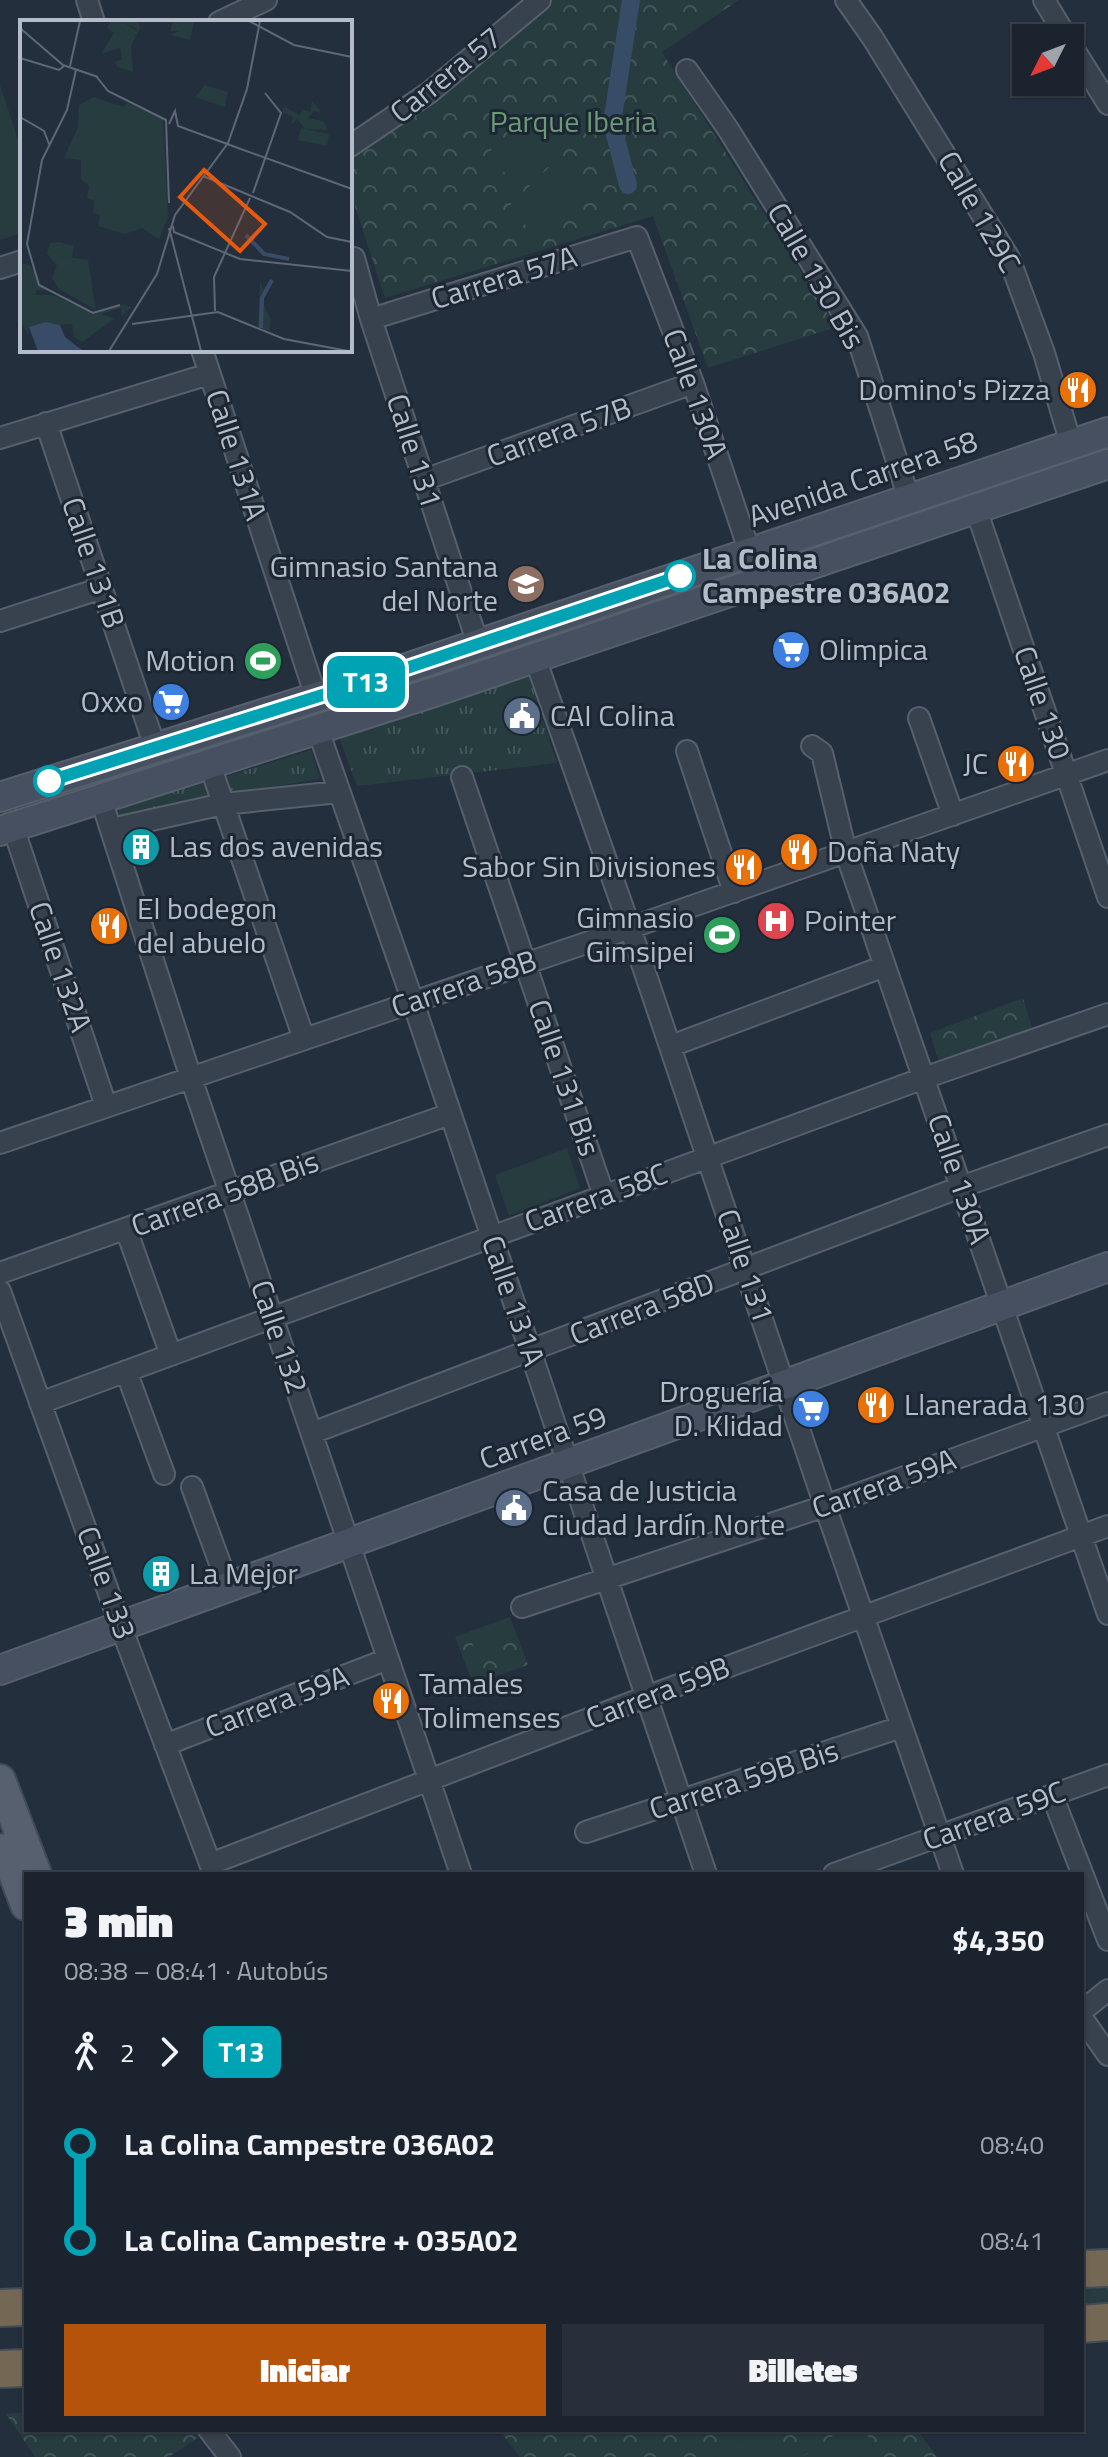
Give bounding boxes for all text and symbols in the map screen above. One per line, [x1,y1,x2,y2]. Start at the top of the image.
street label: Carrera 57 [379,15,511,134]
inset map [20,20,352,352]
north arrow [1012,24,1084,96]
map controls [1012,24,1084,96]
park label: Parque Iberia [490,98,656,144]
street label: Calle 129C [927,142,1033,281]
street label: Calle 130 Bis [756,193,878,358]
street label: Carrera 57A [425,233,582,321]
street label: Calle 130A [651,322,741,465]
place label: Domino's Pizza [858,366,1050,412]
restaurant icon: Domino's Pizza [1057,369,1099,411]
street label: Calle 131A [194,383,280,526]
street label: Carrera 57B [480,384,638,479]
street label: Calle 131 [375,388,455,514]
street label: Avenida Carrera 58 [742,417,983,539]
street label: Calle 131B [50,491,138,634]
place label: La Colina Campestre 036A02 [702,535,951,615]
place label: Gimnasio Santana del Norte [270,543,498,623]
marker: La Colina Campestre 036A02 [665,561,695,591]
school or university icon: Gimnasio Santana del Norte [505,563,547,605]
place label: Olimpica [819,626,928,672]
supermarket icon: Olimpica [770,629,812,671]
place label: Motion [145,637,235,683]
sports icon: Motion [242,640,284,682]
street label: Calle 130 [1002,640,1084,766]
line badge: T13 [320,656,412,708]
text: T13 [343,660,389,703]
place label: Oxxo [81,678,143,724]
supermarket icon: Oxxo [150,681,192,723]
place label: CAI Colina [550,692,675,738]
public building icon: CAI Colina [501,695,543,737]
place label: JC [963,740,988,786]
restaurant icon: JC [995,743,1037,785]
unlabelled marker [34,766,64,796]
place label: Las dos avenidas [169,823,383,869]
building icon: Las dos avenidas [120,826,162,868]
place label: Doña Naty [827,828,960,874]
restaurant icon: Doña Naty [778,831,820,873]
place label: Sabor Sin Divisiones [462,843,716,889]
restaurant icon: Sabor Sin Divisiones [723,846,765,888]
place label: El bodegon del abuelo [137,885,277,965]
place label: Gimnasio Gimsipei [576,894,694,974]
street label: Calle 132A [17,895,105,1038]
place label: Pointer [804,897,896,943]
hospital icon: Pointer [755,900,797,942]
restaurant icon: El bodegon del abuelo [88,905,130,947]
sports icon: Gimnasio Gimsipei [701,914,743,956]
street label: Carrera 58B [385,937,543,1029]
street label: Calle 131 Bis [517,993,613,1162]
street label: Calle 130A [916,1107,1004,1250]
street label: Carrera 58B Bis [124,1138,325,1248]
street label: Carrera 58C [518,1150,673,1244]
street label: Calle 131 [705,1203,787,1329]
street label: Calle 131A [470,1229,558,1372]
street label: Carrera 58D [562,1259,721,1357]
street label: Calle 132 [239,1274,321,1400]
place label: Droguería D. Klidad [659,1368,783,1448]
place label: Llanerada 130 [904,1381,1085,1427]
restaurant icon: Llanerada 130 [855,1384,897,1426]
supermarket icon: Droguería D. Klidad [790,1388,832,1430]
street label: Carrera 59 [473,1393,613,1481]
street label: Carrera 59A [805,1436,962,1530]
place label: Casa de Justicia Ciudad Jardín Norte [542,1467,785,1547]
public building icon: Casa de Justicia Ciudad Jardín Norte [493,1487,535,1529]
street label: Calle 133 [65,1520,149,1646]
place label: La Mejor [189,1550,298,1596]
building icon: La Mejor [140,1553,182,1595]
street label: Carrera 59B [579,1644,736,1741]
street label: Carrera 59A [198,1653,355,1749]
place label: Tamales Tolimenses [419,1660,561,1740]
restaurant icon: Tamales Tolimenses [370,1680,412,1722]
street label: Carrera 59B Bis [643,1727,844,1831]
street label: Carrera 59C [916,1768,1071,1862]
text: 3 min [64,1887,173,1954]
text: $4,350 [952,1917,1044,1963]
text: 08:38 – 08:41 · Autobús [64,1951,328,1990]
icon: walk [64,2030,108,2074]
icon: forward [147,2030,191,2074]
text: T13 [219,2030,265,2073]
text: 2 [120,2033,135,2072]
text: La Colina Campestre 036A02 [124,2121,495,2167]
text: 08:40 [980,2125,1044,2164]
text: La Colina Campestre + 035A02 [124,2217,518,2263]
text: 08:41 [980,2221,1044,2260]
button: Iniciar [64,2324,546,2416]
button: Billetes [562,2324,1044,2416]

